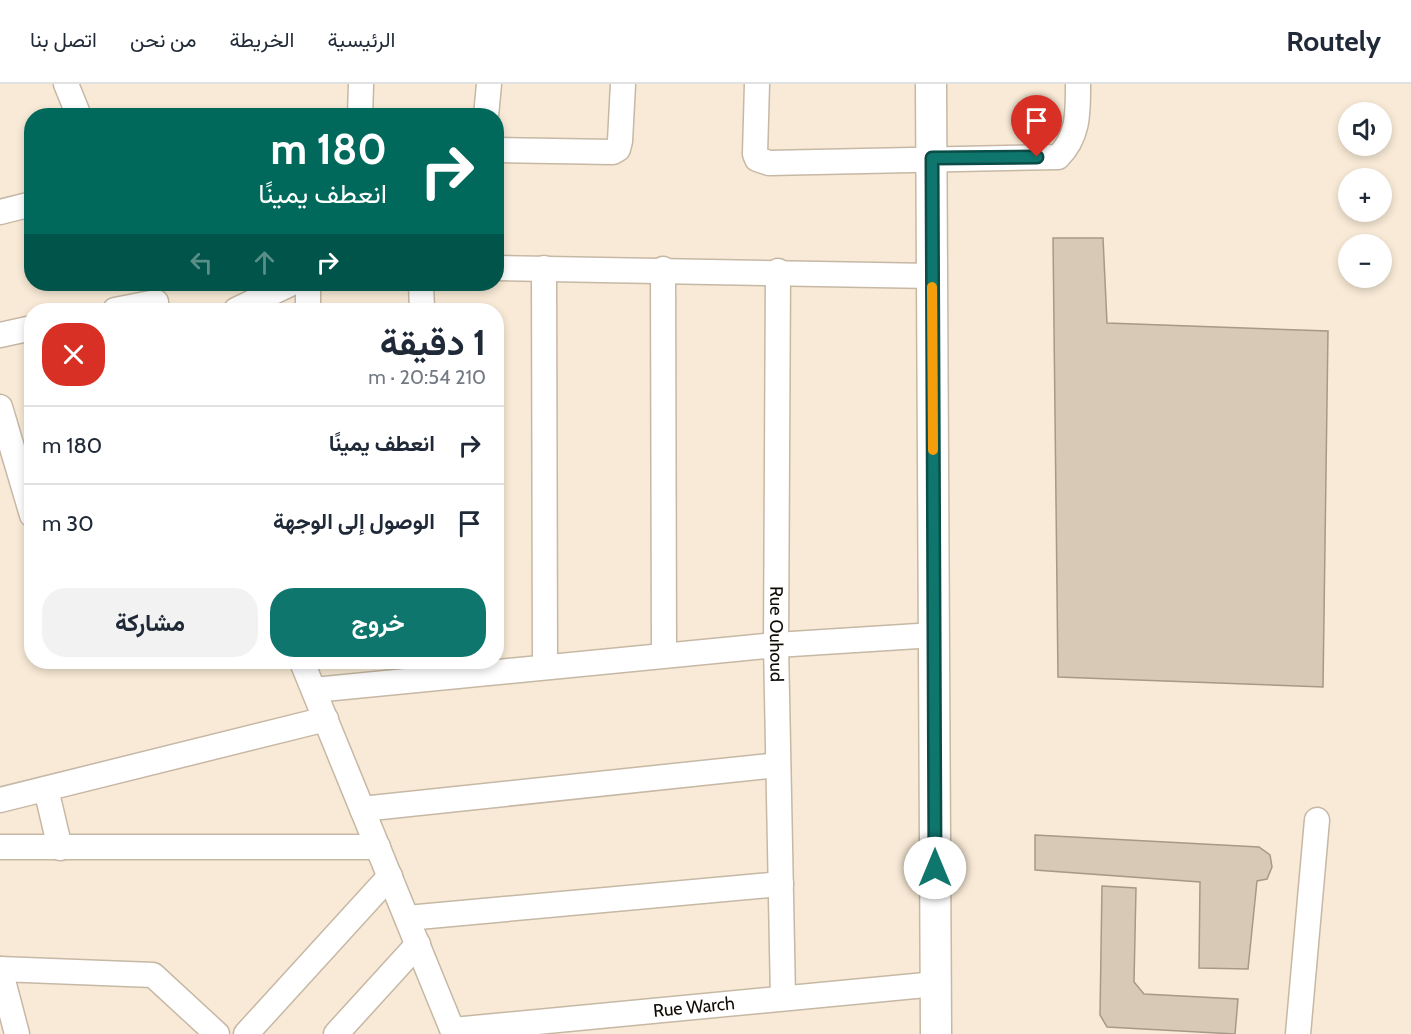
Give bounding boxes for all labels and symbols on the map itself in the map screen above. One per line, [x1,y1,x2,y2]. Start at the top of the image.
pin [1011,95,1062,157]
street label: Rue Ouhoud [765,586,788,682]
position arrow [903,836,967,900]
street label: Rue Warch [652,992,736,1022]

